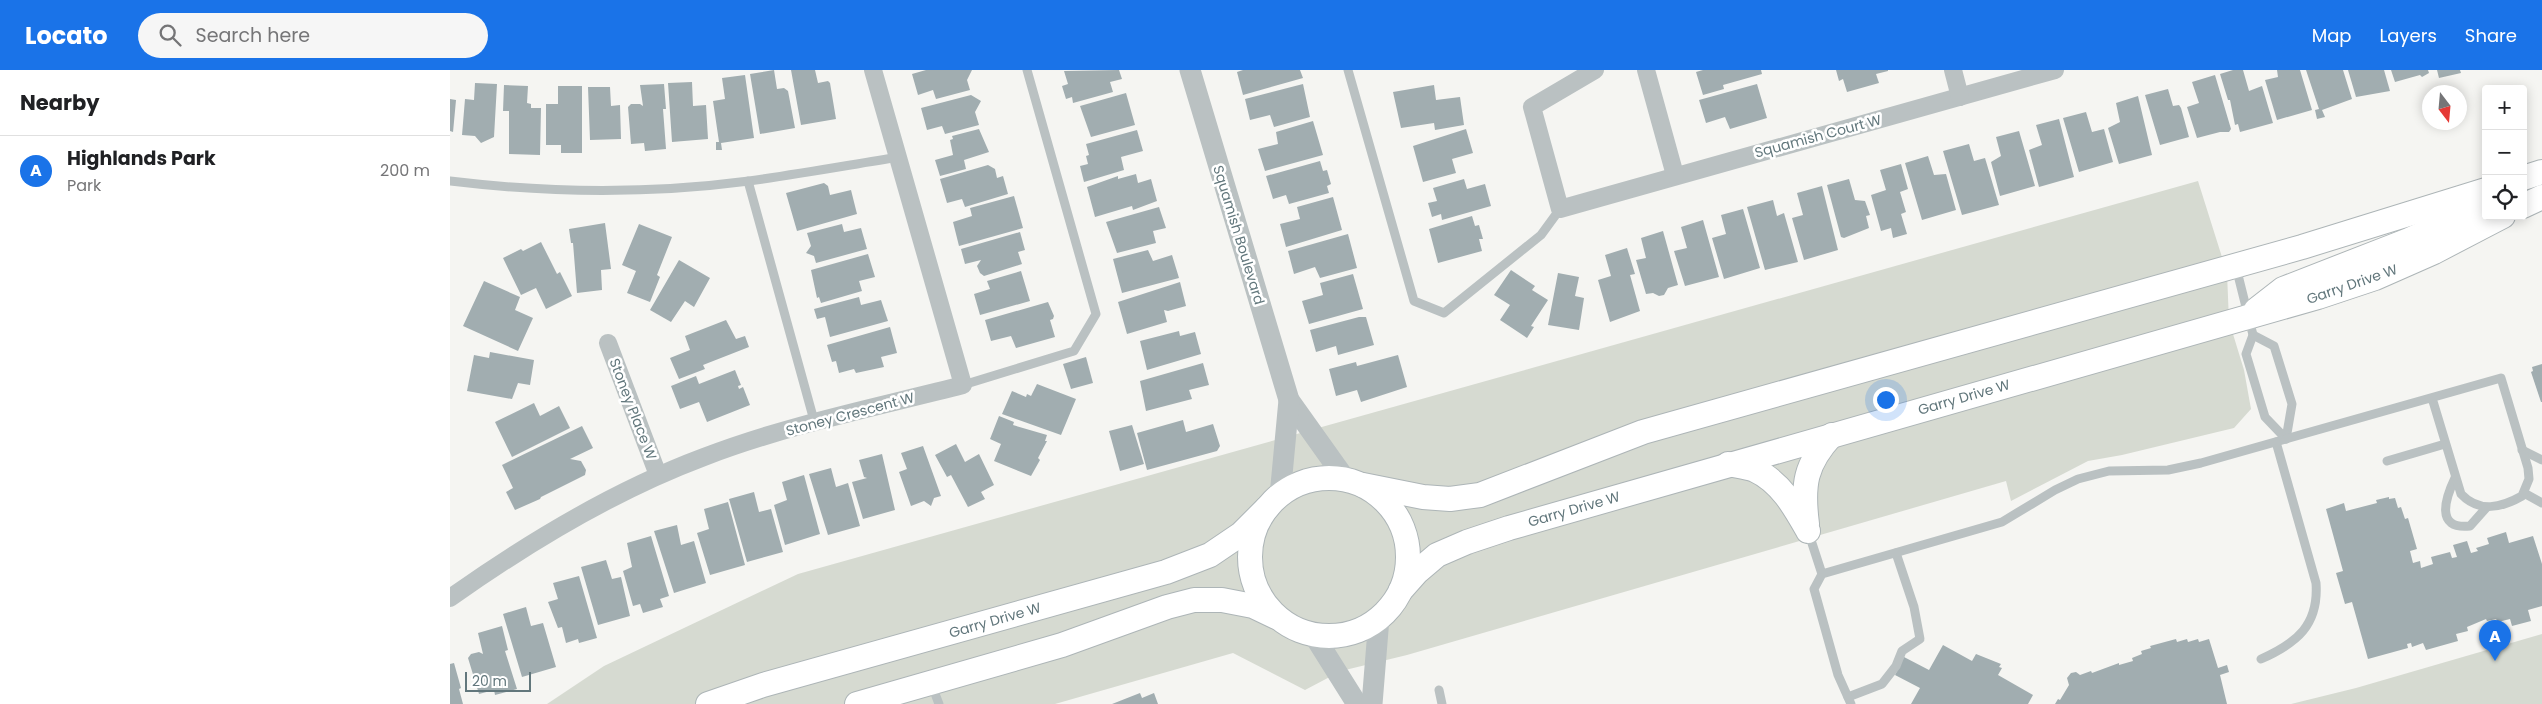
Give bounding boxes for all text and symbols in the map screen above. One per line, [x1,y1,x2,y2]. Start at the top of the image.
search box [138,13,488,58]
text: Locato [25,19,108,52]
icon: search [156,21,184,49]
text: Search here [196,22,310,49]
text: Map [2312,23,2352,48]
text: Layers [2380,23,2437,48]
text: Share [2465,23,2517,48]
north arrow [2422,85,2467,130]
map controls [2482,85,2527,220]
button: + [2482,85,2527,130]
text: Nearby [20,88,100,117]
street label: Squamish Court W [1752,109,1884,163]
button: − [2482,130,2527,175]
text: Highlands Park [67,145,216,172]
text: A [30,159,42,182]
text: 200 m [380,159,430,182]
street label: Squamish Boulevard [1208,163,1270,307]
text: Park [67,174,101,197]
button: locate [2482,175,2527,220]
street label: Garry Drive W [2304,259,2400,309]
street label: Stoney Place W [604,355,662,463]
street label: Garry Drive W [1916,374,2013,420]
street label: Stoney Crescent W [784,387,917,441]
your location [1873,387,1899,413]
street label: Garry Drive W [1526,486,1623,532]
street label: Garry Drive W [947,597,1044,643]
pin: A [2479,620,2511,661]
scale bar [465,669,531,692]
text: 20 m [472,671,507,691]

